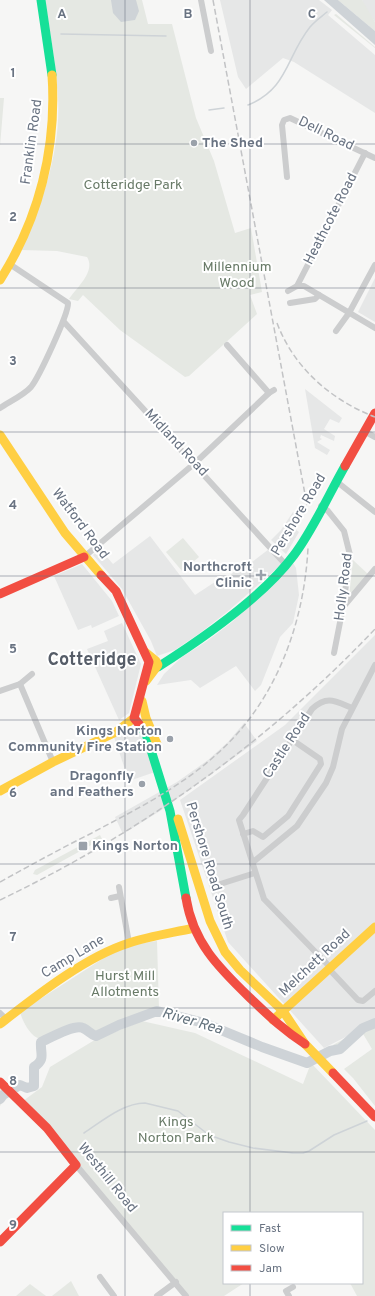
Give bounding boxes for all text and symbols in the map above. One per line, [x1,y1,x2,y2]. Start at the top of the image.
text: A [57,7,67,23]
text: B [184,7,193,23]
text: C [308,7,316,23]
text: 1 [10,66,16,82]
street label: Franklin Road [18,98,46,186]
street label: Dell Road [295,113,357,155]
place label: The Shed [202,135,263,152]
marker: The Shed [189,138,199,148]
street label: Heathcote Road [301,170,361,268]
park label: Cotteridge Park [83,177,183,194]
text: 2 [9,210,17,226]
park label: Millennium Wood [202,259,272,292]
text: 3 [9,354,17,370]
street label: Midland Road [141,406,211,480]
street label: Pershore Road [268,471,330,559]
street label: Watford Road [48,485,112,563]
text: 4 [9,498,17,514]
street label: Holly Road [331,552,357,622]
place label: Northcroft Clinic [183,559,252,592]
marker: Northcroft Clinic [255,569,267,581]
text: 5 [9,642,17,658]
district label: Cotteridge [48,649,136,672]
street label: Castle Road [260,710,314,782]
place label: Kings Norton Community Fire Station [8,723,162,756]
marker: Kings Norton Community Fire Station [165,734,175,744]
place label: Dragonfly and Feathers [50,768,134,801]
marker: Dragonfly and Feathers [137,779,147,789]
text: 6 [9,786,17,802]
street label: Pershore Road South [181,800,237,932]
place label: Kings Norton [92,838,178,855]
marker: Kings Norton [77,840,89,852]
street label: Melchett Road [276,926,354,1000]
text: 7 [10,930,17,946]
street label: Camp Lane [38,931,108,983]
park label: Hurst Mill Allotments [91,968,159,1001]
water label: River Rea [160,1004,225,1040]
text: 8 [9,1074,17,1090]
park label: Kings Norton Park [138,1114,214,1147]
street label: Westhill Road [74,1140,140,1216]
legend [223,1212,363,1284]
text: 9 [9,1218,17,1234]
text: Fast [259,1221,281,1237]
text: Slow [259,1241,285,1257]
text: Jam [259,1261,282,1277]

